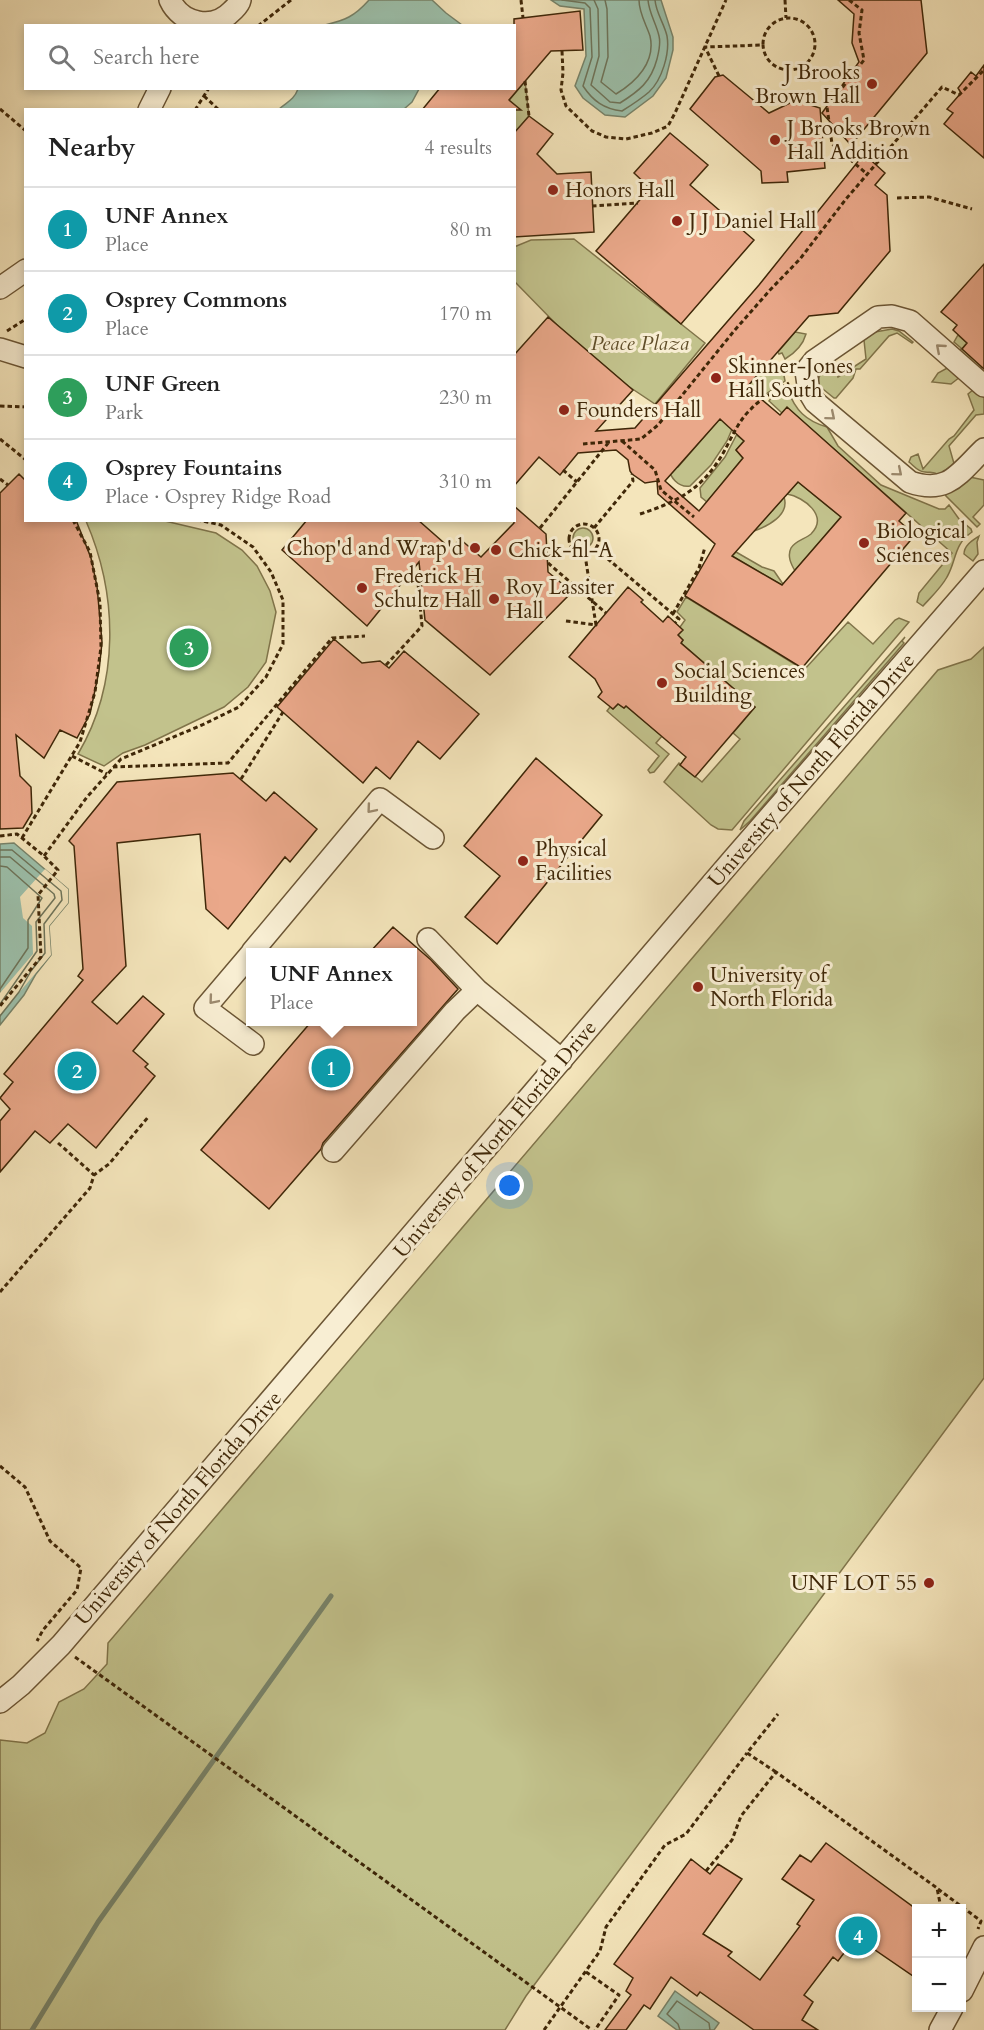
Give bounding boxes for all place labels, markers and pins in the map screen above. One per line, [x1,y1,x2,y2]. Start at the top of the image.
place label: J Brooks Brown Hall [755,58,860,111]
marker: J Brooks Brown Hall [865,77,879,91]
place label: J Brooks Brown Hall Addition [784,114,930,167]
marker: J Brooks Brown Hall Addition [768,133,782,147]
place label: Honors Hall [565,176,675,205]
marker: Honors Hall [546,183,560,197]
place label: J J Daniel Hall [686,207,816,236]
marker: J J Daniel Hall [670,214,684,228]
place label: Skinner-Jones Hall South [728,352,853,405]
marker: Skinner-Jones Hall South [709,371,723,385]
place label: Founders Hall [576,396,701,425]
marker: Founders Hall [557,403,571,417]
place label: Biological Sciences [876,517,966,570]
place label: Chop'd and Wrap'd [286,534,463,563]
place label: Chick-fil-A [508,536,613,565]
marker: Biological Sciences [857,536,871,550]
marker: Chop'd and Wrap'd [468,541,482,555]
marker: Chick-fil-A [489,543,503,557]
place label: Frederick H Schultz Hall [374,562,481,615]
place label: Roy Lassiter Hall [506,573,615,626]
marker: Frederick H Schultz Hall [355,581,369,595]
marker: Roy Lassiter Hall [487,592,501,606]
pin: 3 [170,626,208,670]
place label: Social Sciences Building [674,657,805,710]
marker: Social Sciences Building [655,676,669,690]
place label: Physical Facilities [535,835,612,888]
marker: Physical Facilities [516,854,530,868]
place label: University of North Florida [710,961,833,1014]
marker: University of North Florida [691,980,705,994]
pin: 1 [312,1046,350,1090]
pin: 2 [58,1048,97,1094]
place label: UNF LOT 55 [791,1569,917,1598]
marker: UNF LOT 55 [922,1576,936,1590]
pin: 4 [838,1914,878,1958]

